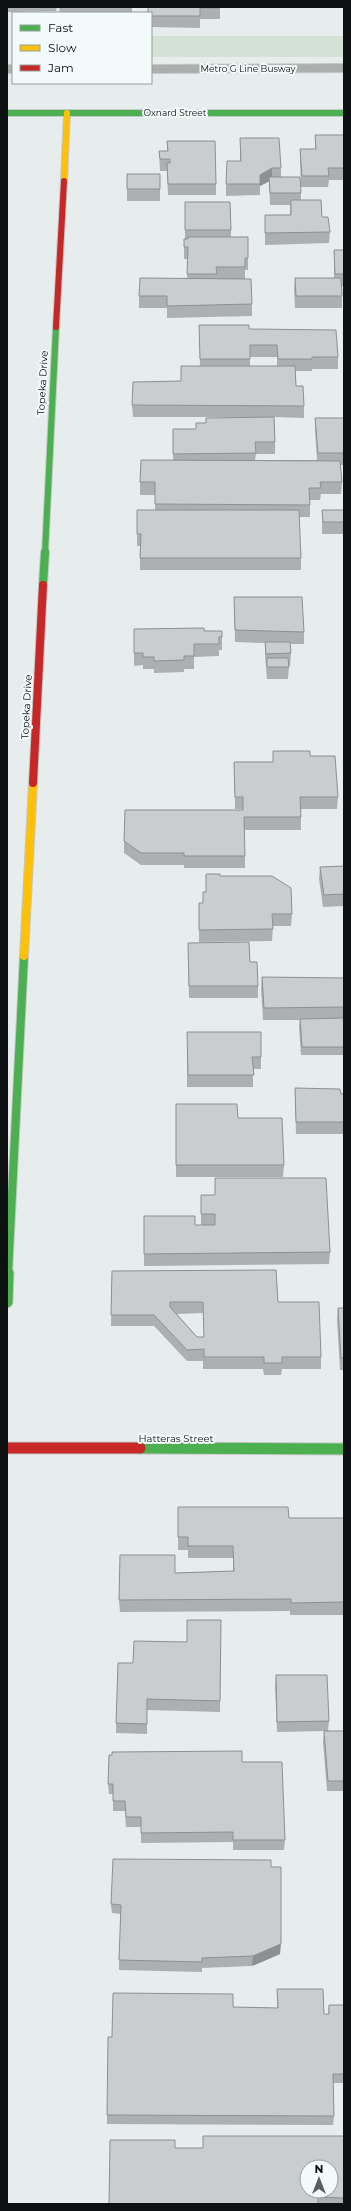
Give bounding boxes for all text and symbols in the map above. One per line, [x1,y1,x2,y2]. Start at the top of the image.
legend [12,12,152,84]
text: Fast [48,20,73,35]
text: Slow [48,40,77,55]
text: Jam [47,60,74,75]
street label: Metro G Line Busway [201,63,296,74]
street label: Oxnard Street [144,107,207,118]
street label: Topeka Drive [34,350,51,416]
street label: Topeka Drive [18,674,35,740]
street label: Hatteras Street [138,1432,214,1445]
north arrow [299,2159,339,2199]
text: N [315,2162,323,2176]

